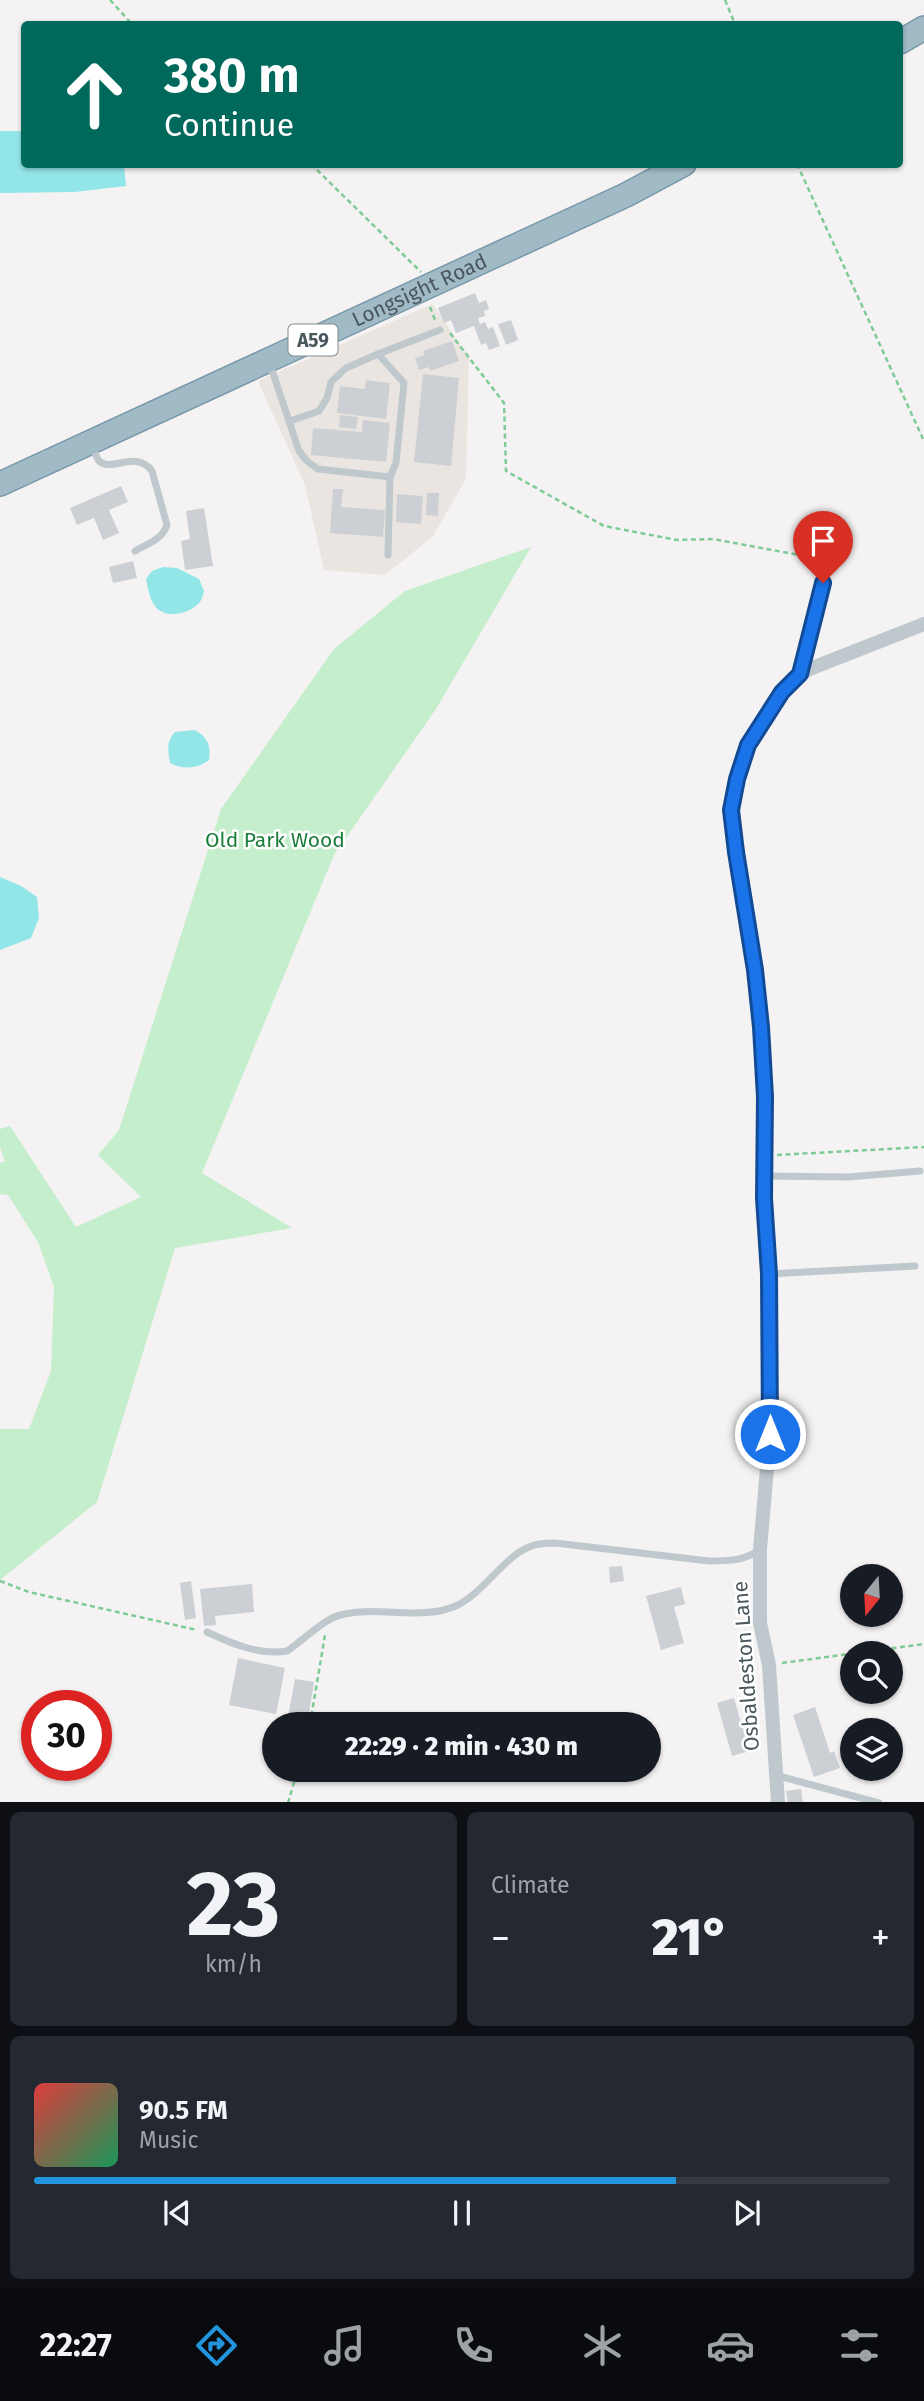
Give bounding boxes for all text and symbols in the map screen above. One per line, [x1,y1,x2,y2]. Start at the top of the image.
text: 380 m [164,46,300,105]
icon: ahead [49,49,140,140]
text: Continue [164,106,294,144]
street label: Longsight Road [348,248,491,333]
road number: A59 [288,324,338,356]
pin [793,511,853,583]
icon: arrive [804,522,842,560]
park label: Old Park Wood [205,827,345,853]
position arrow [733,1397,807,1471]
north arrow [840,1564,903,1628]
map controls [840,1564,903,1781]
street label: Osbaldeston Lane [727,1580,765,1752]
button: search [840,1641,903,1704]
speed limit sign: 30 [21,1690,112,1781]
button: layers [840,1718,903,1781]
text: 22:29 · 2 min · 430 m [345,1731,578,1762]
text: 23 [187,1850,280,1959]
text: Climate [491,1871,570,1899]
text: 21° [652,1906,729,1969]
text: − [491,1915,510,1961]
text: + [871,1915,890,1961]
text: km/h [205,1950,262,1978]
text: 90.5 FM [139,2095,228,2126]
text: Music [139,2126,199,2154]
icon: previous [158,2194,196,2232]
icon: pause [443,2194,481,2232]
icon: next [728,2194,766,2232]
icon: directions [192,2321,241,2370]
icon: music [320,2321,369,2370]
icon: phone [449,2321,498,2370]
icon: climate [578,2321,627,2370]
icon: car [706,2321,755,2370]
icon: filters [835,2321,884,2370]
text: 22:27 [40,2326,112,2364]

